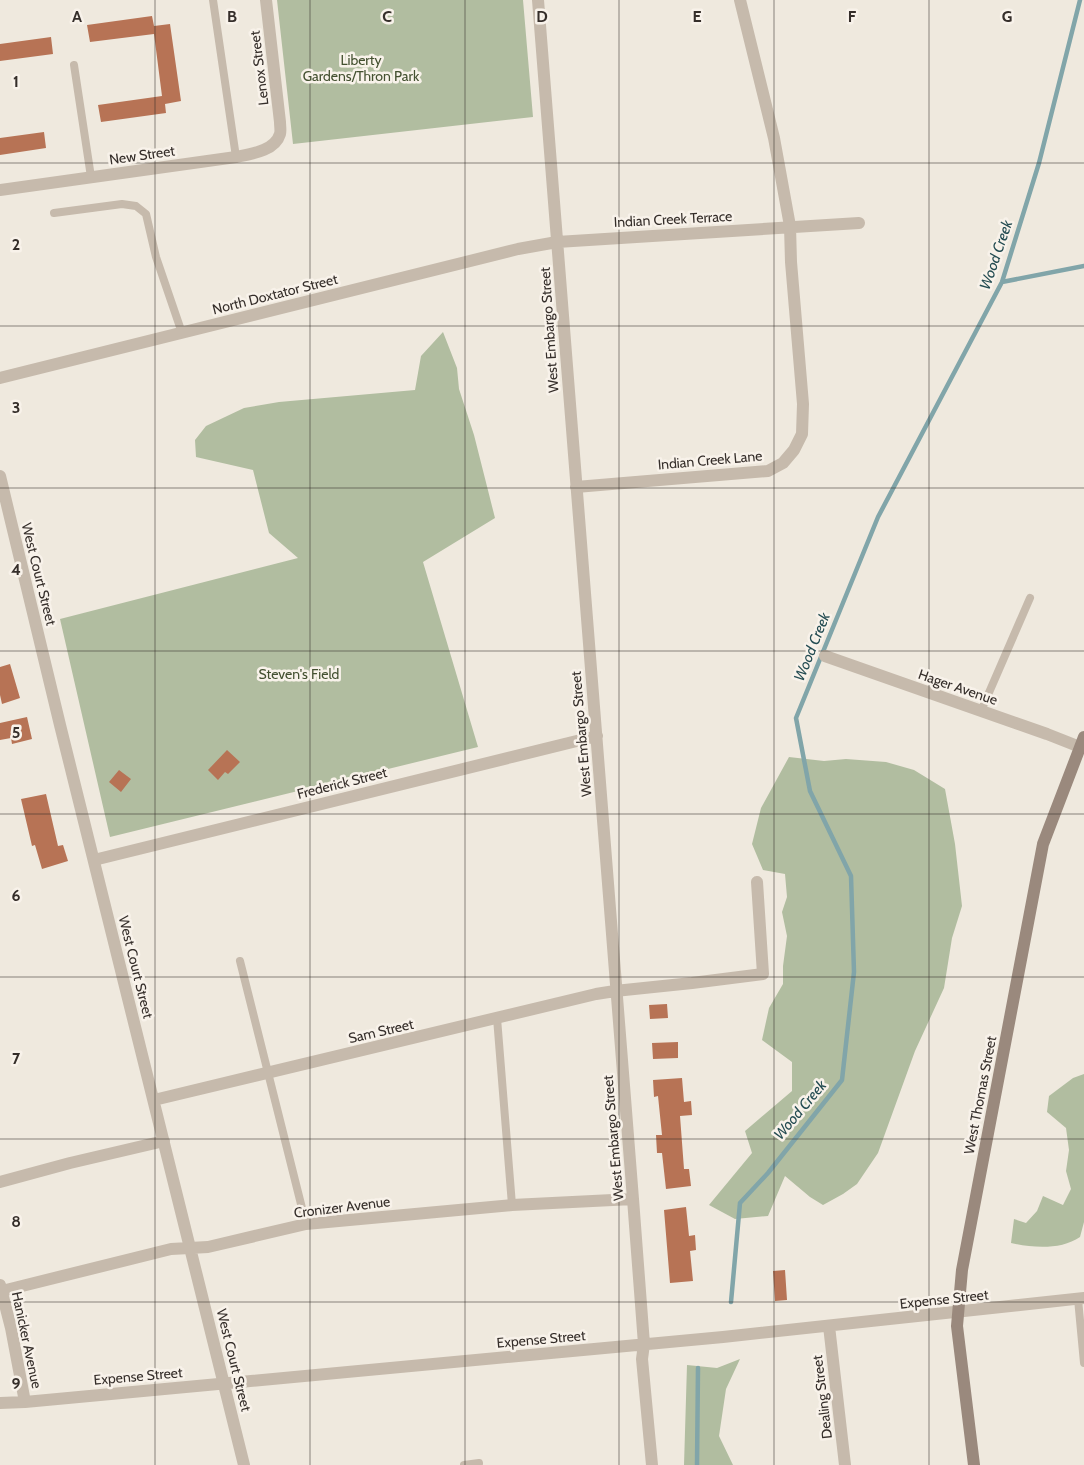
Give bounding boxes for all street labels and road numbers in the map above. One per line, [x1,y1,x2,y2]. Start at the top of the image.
street label: Lenox Street [245,29,273,106]
street label: New Street [108,141,176,169]
street label: Indian Creek Terrace [613,207,733,231]
street label: West Embargo Street [536,266,562,394]
street label: North Doxtator Street [210,270,340,318]
street label: Indian Creek Lane [657,446,763,474]
street label: West Court Street [18,521,61,628]
street label: Hager Avenue [916,665,1000,709]
street label: West Embargo Street [567,670,595,798]
street label: Frederick Street [295,763,389,803]
street label: West Court Street [115,914,158,1021]
street label: Sam Street [347,1015,416,1047]
street label: West Thomas Street [960,1034,1000,1156]
street label: West Embargo Street [599,1074,627,1202]
street label: Cronizer Avenue [293,1192,391,1222]
street label: Expense Street [899,1285,990,1313]
street label: Hanicker Avenue [8,1290,46,1390]
street label: West Court Street [213,1307,256,1414]
street label: Expense Street [496,1326,587,1352]
street label: Dealing Street [808,1354,836,1440]
street label: Expense Street [93,1363,184,1389]

